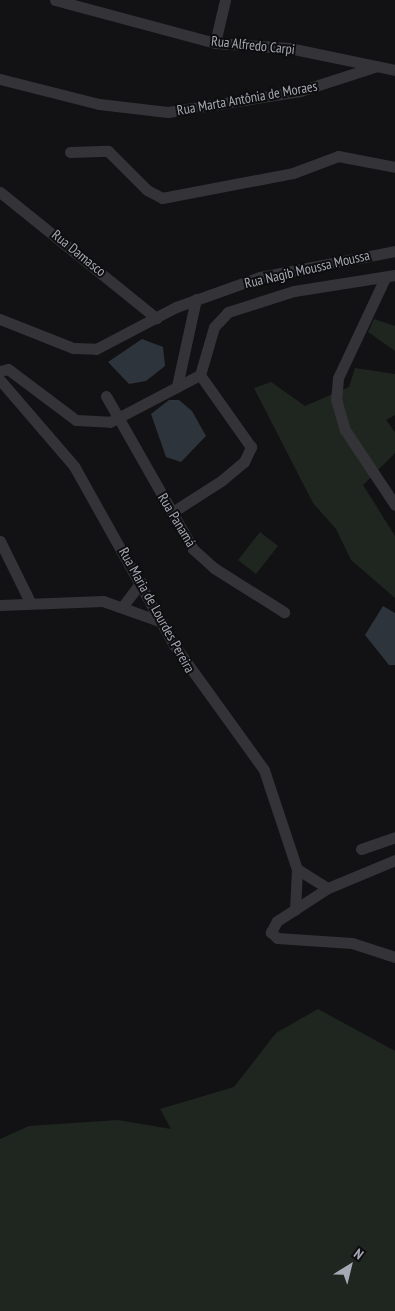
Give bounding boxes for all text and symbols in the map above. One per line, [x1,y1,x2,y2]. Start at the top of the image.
street label: Rua Alfredo Carpi [210,32,296,58]
street label: Rua Marta Antônia de Moraes [175,77,319,119]
street label: Rua Damasco [49,226,109,280]
street label: Rua Nagib Moussa Moussa [243,246,371,292]
street label: Rua Panamá [155,490,199,550]
street label: Rua Maria de Lourdes Pereira [116,544,198,676]
north arrow [325,1241,375,1291]
text: N [350,1244,367,1263]

